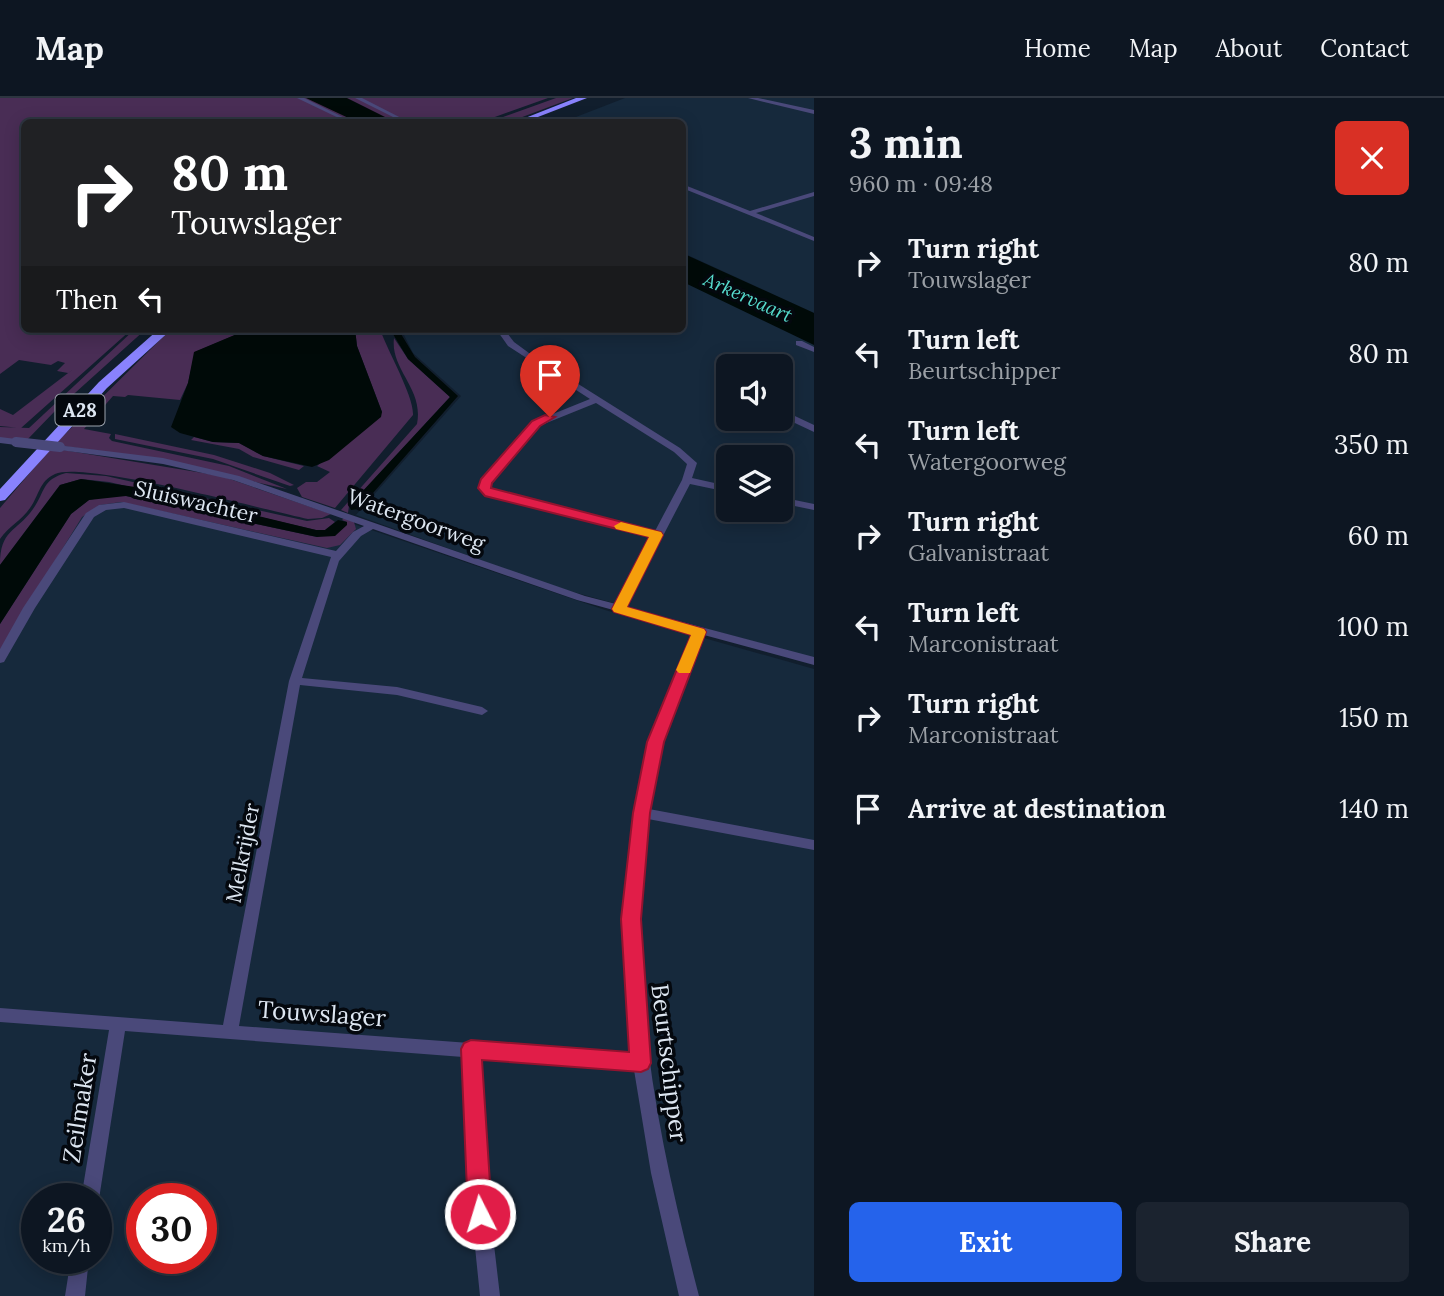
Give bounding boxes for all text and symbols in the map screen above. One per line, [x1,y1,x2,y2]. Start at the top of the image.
text: Map [35,27,104,69]
text: Home [1024,33,1091,64]
text: Map [1129,33,1178,64]
text: About [1216,33,1282,64]
text: Contact [1320,33,1409,64]
text: 3 min [849,116,963,170]
button: close [1335,121,1409,195]
text: 80 m [171,141,288,203]
icon: right [56,147,147,238]
text: 960 m · 09:48 [849,169,993,198]
text: Touwslager [171,202,342,243]
text: Turn right [908,232,1039,265]
icon: right [849,244,887,282]
text: 80 m [1348,246,1409,279]
text: Touwslager [908,265,1031,294]
water label: Arkervaart [699,266,796,327]
icon: left [132,280,170,318]
text: Then [56,283,118,316]
text: Turn left [908,323,1019,356]
icon: left [849,335,887,373]
text: 80 m [1348,337,1409,370]
pin [520,345,580,417]
map controls [716,354,793,522]
button: sound [716,354,793,431]
icon: arrive [531,356,569,394]
text: Beurtschipper [908,356,1061,385]
road number: A28 [56,394,104,426]
text: Turn left [908,414,1019,447]
icon: left [849,426,887,464]
text: 350 m [1334,428,1409,461]
button: layers [716,445,793,522]
text: Watergoorweg [908,447,1066,476]
street label: Sluiswachter [132,474,260,529]
street label: Watergoorweg [344,482,489,557]
text: Turn right [908,505,1039,538]
icon: right [849,517,887,555]
text: 60 m [1348,519,1409,552]
text: Galvanistraat [908,538,1049,567]
text: Turn left [908,596,1019,629]
icon: left [849,608,887,646]
text: 100 m [1337,610,1409,643]
text: Marconistraat [908,629,1059,658]
text: Turn right [908,687,1039,720]
icon: right [849,699,887,737]
text: 150 m [1339,701,1409,734]
text: Marconistraat [908,720,1059,749]
icon: arrive [849,790,887,828]
text: Arrive at destination [908,792,1166,825]
text: 140 m [1339,792,1409,825]
street label: Melkrijder [220,801,265,905]
street label: Beurtschipper [644,982,695,1144]
street label: Touwslager [257,994,388,1033]
street label: Zeilmaker [56,1050,104,1165]
position arrow [443,1177,517,1251]
speed limit sign: 30 [126,1183,217,1274]
text: 26 [47,1197,86,1242]
button: Exit [849,1202,1122,1282]
button: Share [1136,1202,1409,1282]
text: km/h [42,1234,91,1257]

